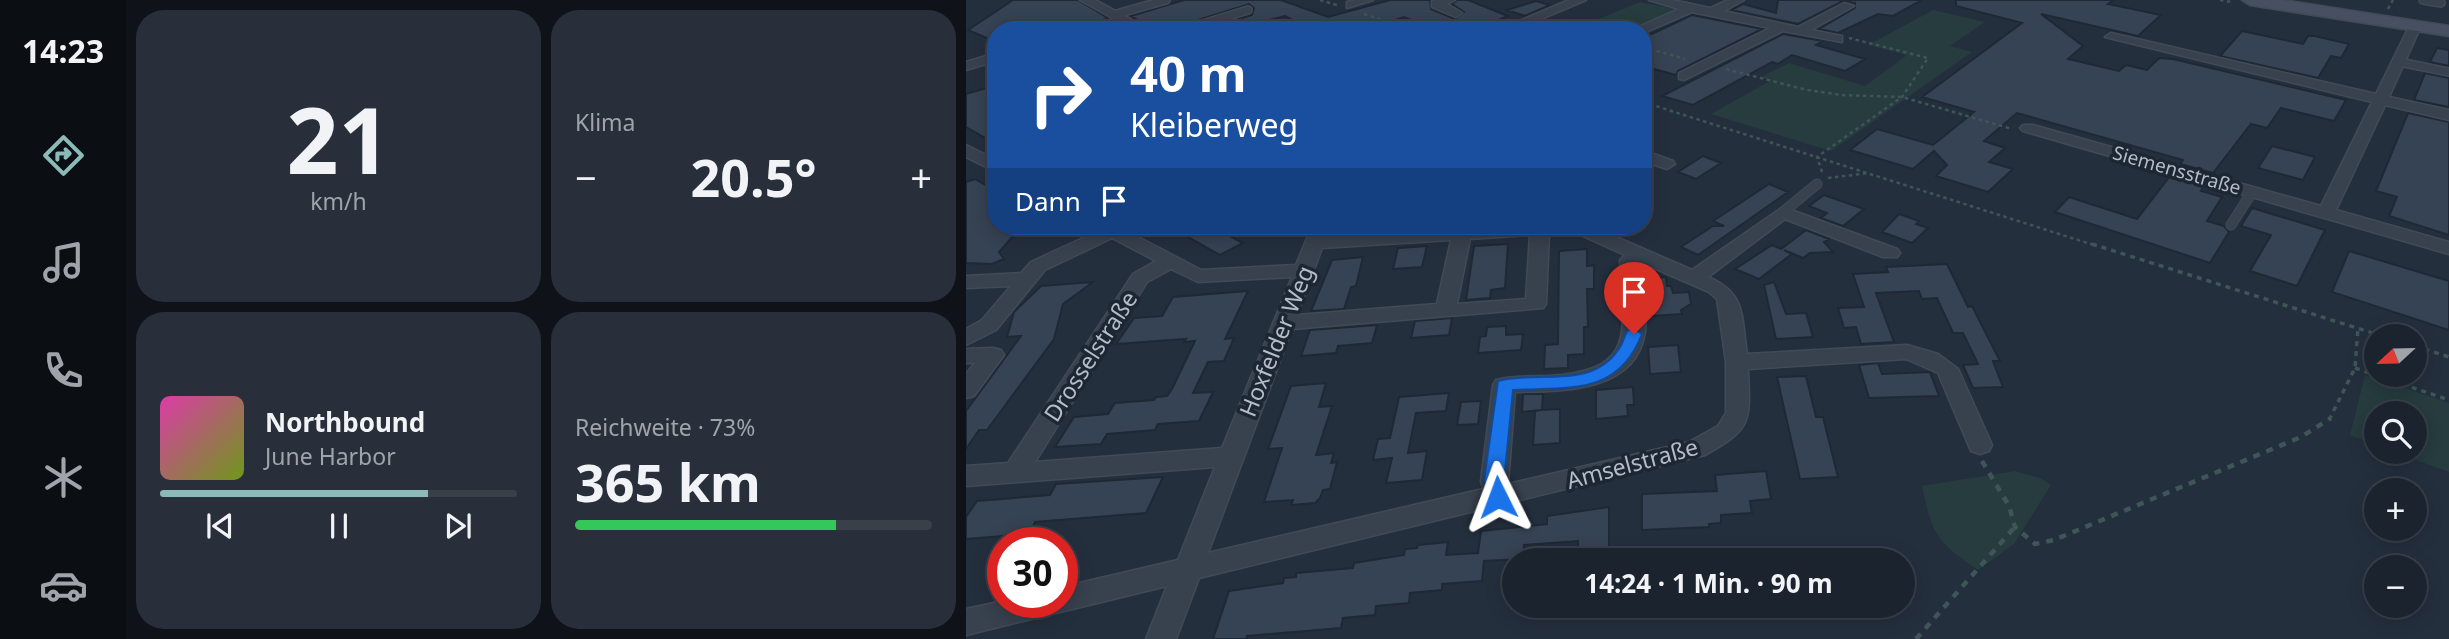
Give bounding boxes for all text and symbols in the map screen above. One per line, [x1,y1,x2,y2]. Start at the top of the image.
text: 14:23 [22,29,104,72]
text: 40 m [1130,40,1247,106]
icon: right [1015,49,1106,140]
text: 21 [286,77,391,201]
text: Kleiberweg [1130,103,1298,146]
text: Klima [575,106,636,138]
icon: directions [39,131,88,180]
street label: Siemensstraße [2110,139,2244,201]
text: 20.5° [691,141,816,212]
text: − [575,151,597,203]
text: + [910,151,932,203]
icon: arrive [1095,182,1133,220]
text: Dann [1015,183,1081,219]
text: km/h [310,185,367,217]
icon: music [39,238,88,287]
street label: Hoxfelder Weg [1231,261,1321,421]
pin [1604,262,1664,334]
icon: arrive [1615,273,1653,311]
street label: Drosselstraße [1036,285,1144,427]
north arrow [2364,324,2427,387]
map controls [2364,324,2427,618]
icon: phone [39,346,88,395]
button: search [2364,401,2427,464]
text: Northbound [265,404,425,440]
text: Reichweite · 73% [575,411,755,443]
street label: Amselstraße [1563,430,1701,496]
text: June Harbor [265,440,396,472]
text: 365 km [575,446,761,517]
icon: climate [39,453,88,502]
position arrow [1461,460,1535,534]
button: + [2364,478,2427,541]
icon: previous [201,507,239,545]
icon: pause [320,507,358,545]
icon: next [439,507,477,545]
speed limit sign: 30 [987,527,1078,618]
button: − [2364,555,2427,618]
icon: car [39,561,88,610]
text: 14:24 · 1 Min. · 90 m [1584,565,1833,601]

